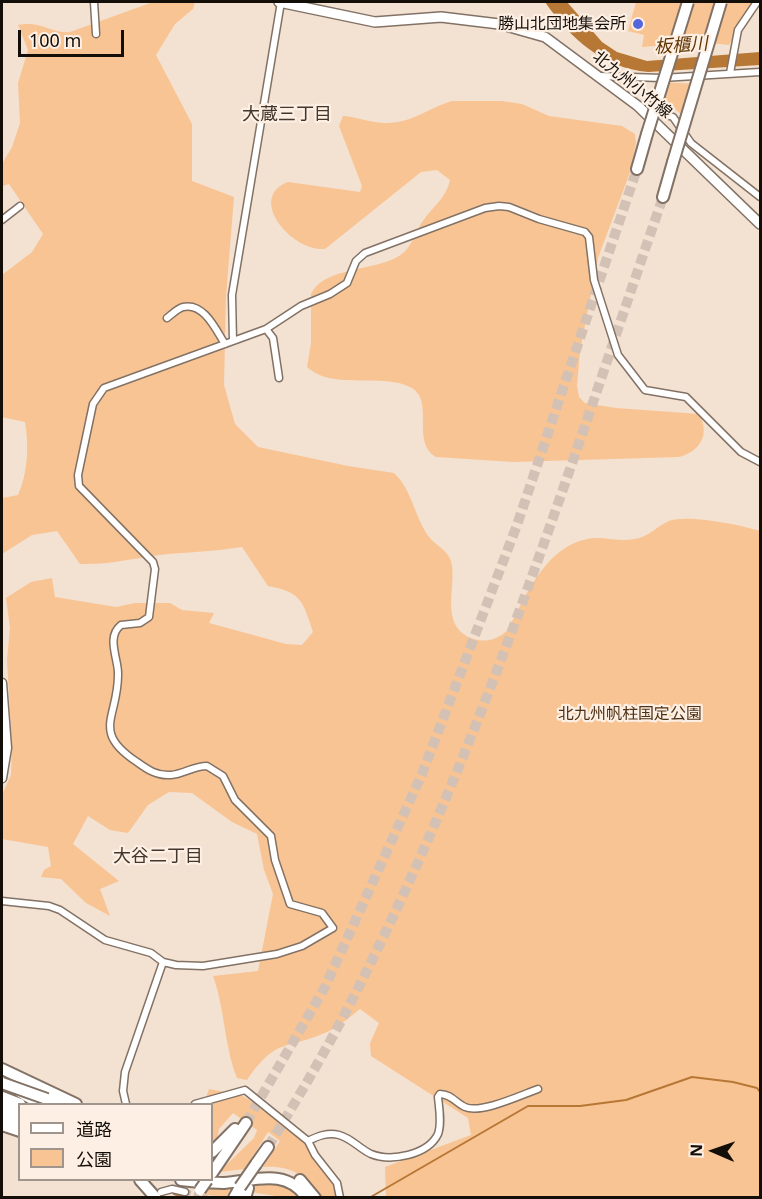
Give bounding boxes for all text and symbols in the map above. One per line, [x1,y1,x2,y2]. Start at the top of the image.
place label: 勝山北団地集会所 [498,14,626,34]
marker: 勝山北団地集会所 [631,17,645,31]
scale bar [21,18,128,56]
text: 100 m [29,28,81,52]
water label: 板櫃川 [653,33,709,59]
street label: 北九州小竹線 [589,47,675,123]
district label: 大蔵三丁目 [242,104,332,126]
park label: 北九州帆柱国定公園 [558,704,702,724]
district label: 大谷二丁目 [113,846,203,868]
legend [18,1103,213,1181]
text: 道路 [76,1117,112,1141]
north arrow [684,1121,744,1181]
text: N [685,1143,707,1157]
text: 公園 [76,1147,112,1171]

